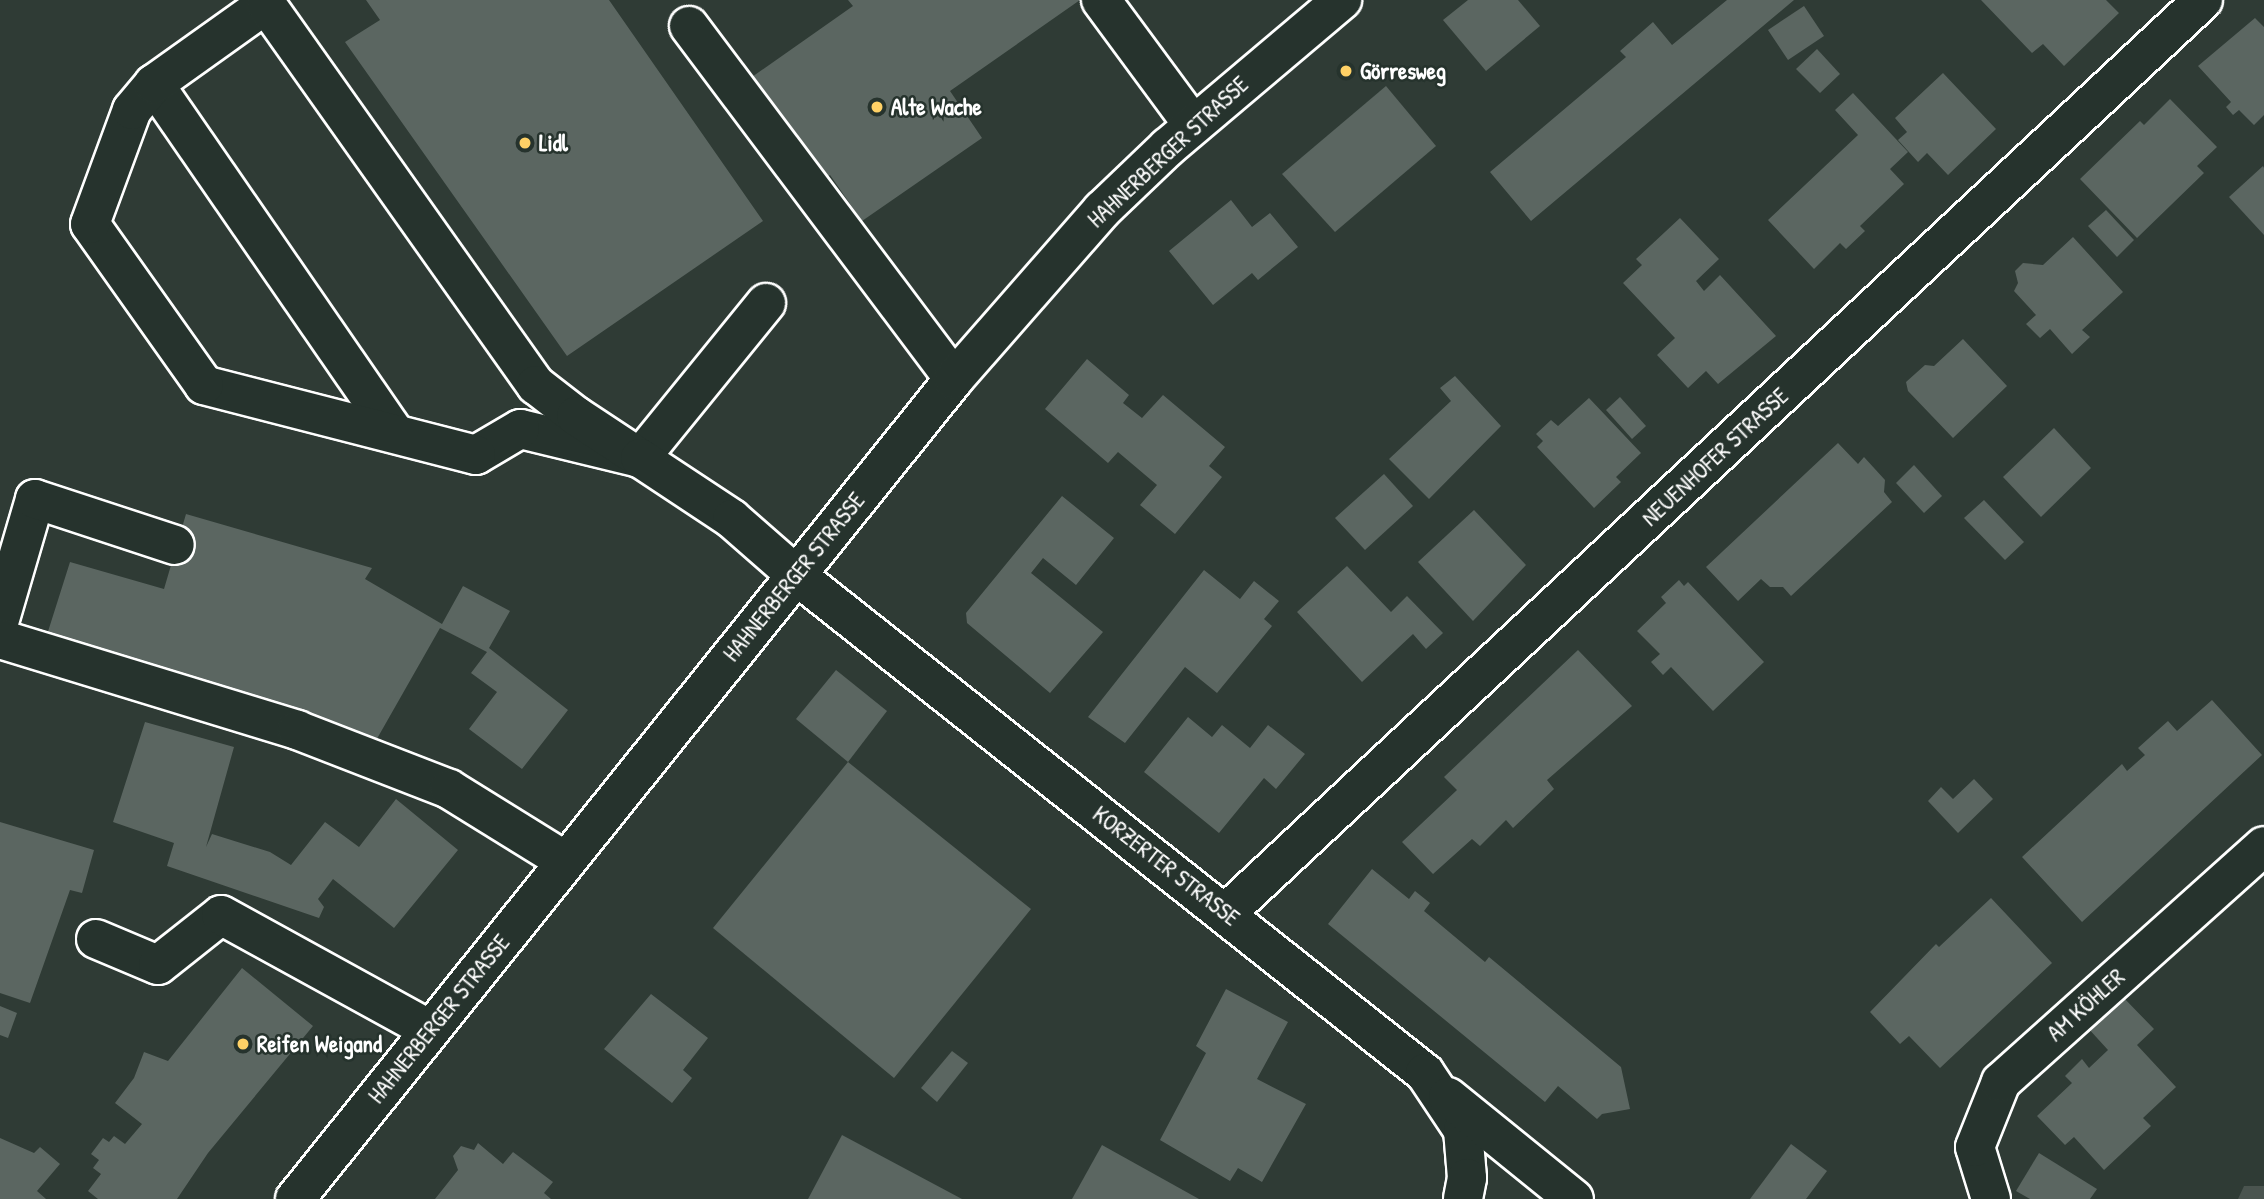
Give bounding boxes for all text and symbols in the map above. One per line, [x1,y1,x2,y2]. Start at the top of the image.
place label: Görresweg [1360,57,1446,85]
marker: Görresweg [1338,63,1354,79]
street label: HAHNERBERGER STRASSE [1082,71,1254,233]
place label: Alte Wache [891,93,982,121]
marker: Alte Wache [869,99,885,115]
place label: Lidl [539,129,568,157]
marker: Lidl [517,135,533,151]
street label: NEUENHOFER STRASSE [1636,382,1794,532]
street label: HAHNERBERGER STRASSE [717,487,871,667]
street label: KORZERTER STRASSE [1087,800,1245,932]
street label: HAHNERBERGER STRASSE [362,929,516,1109]
street label: AM KÖHLER [2041,963,2131,1047]
place label: Reifen Weigand [257,1030,382,1058]
marker: Reifen Weigand [235,1036,251,1052]

